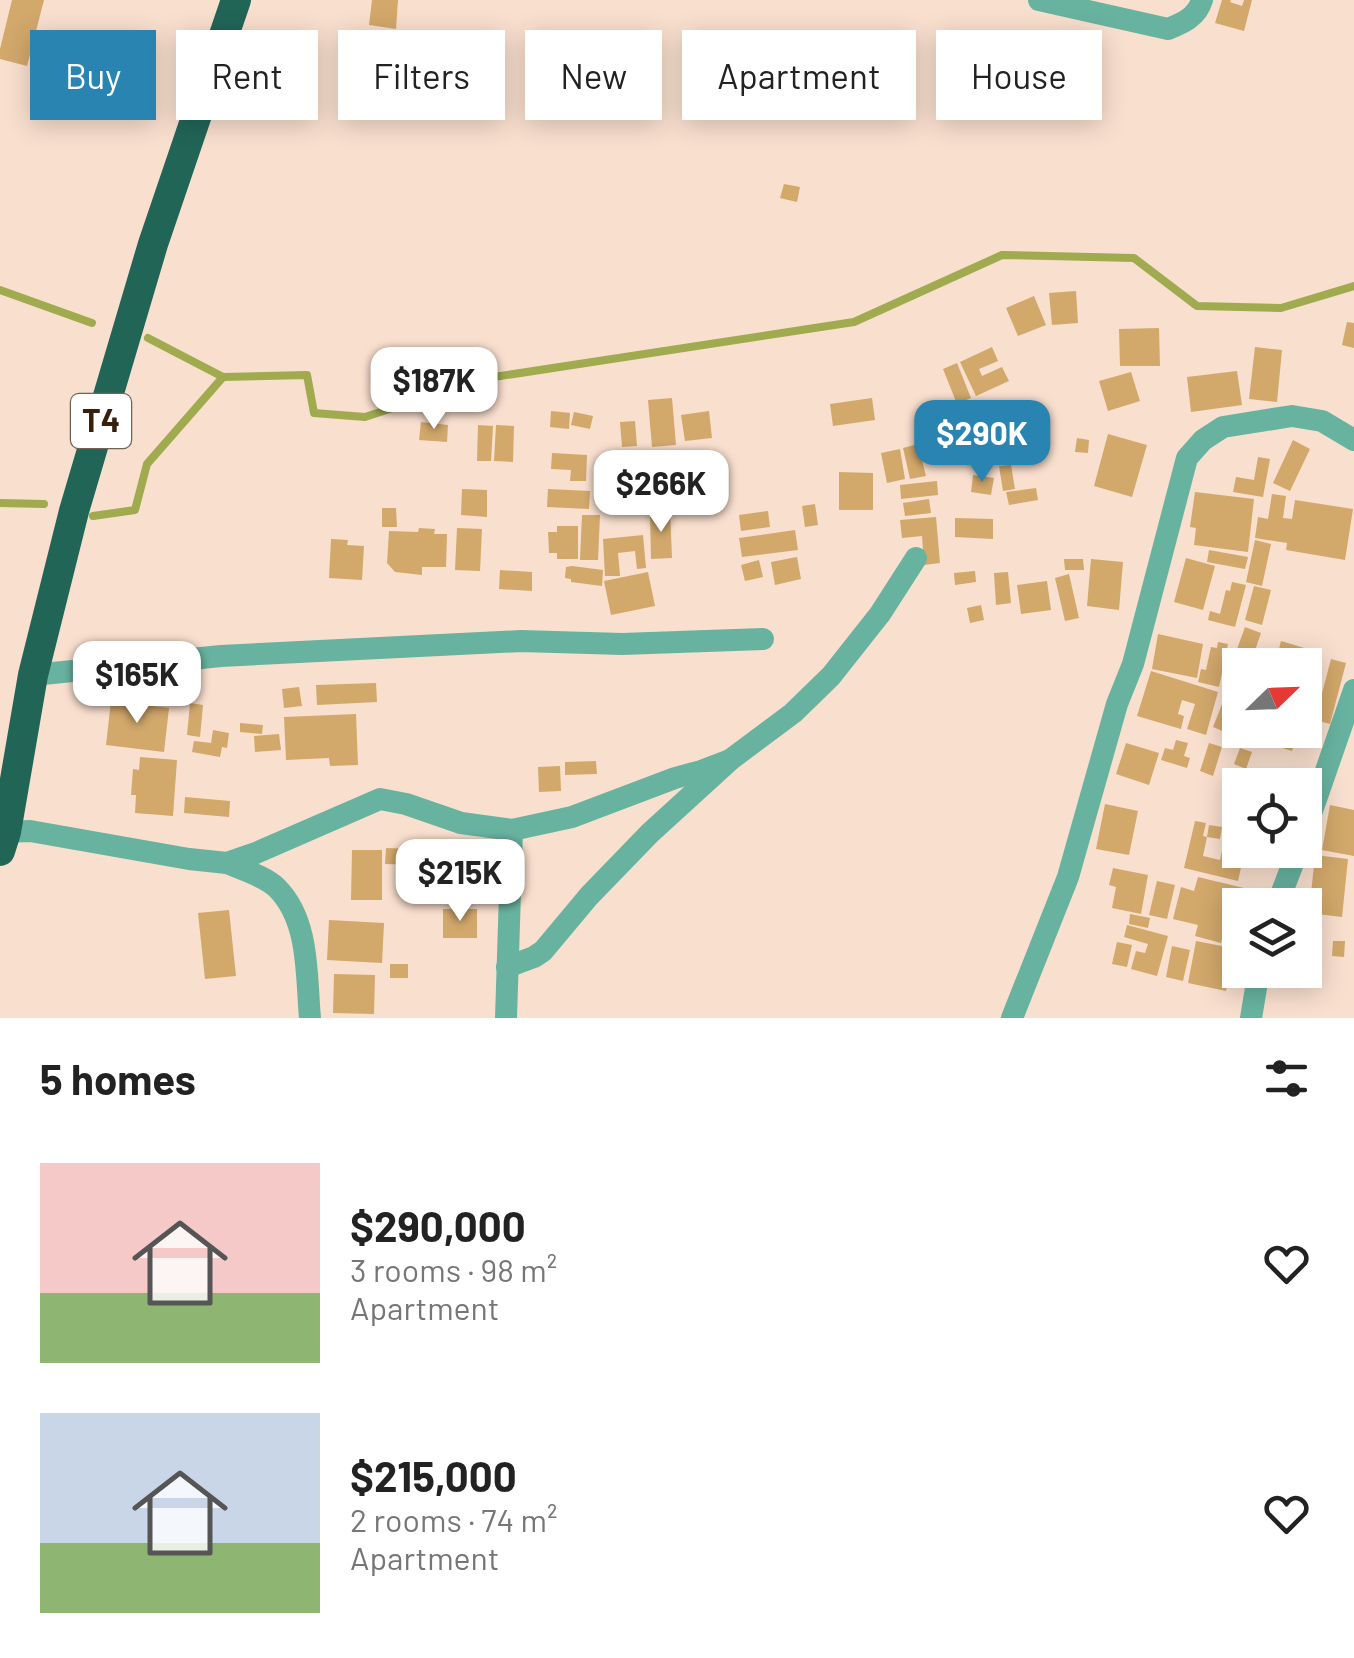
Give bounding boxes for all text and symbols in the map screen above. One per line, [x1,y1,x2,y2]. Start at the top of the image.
chip: Buy [30,30,156,120]
chip: Rent [176,30,318,120]
chip: Filters [338,30,505,120]
chip: New [525,30,662,120]
chip: Apartment [682,30,916,120]
chip: House [936,30,1102,120]
pin: $187K [364,347,504,432]
text: $187K [393,360,475,398]
road number: T4 [71,394,131,448]
pin: $290K [912,400,1052,485]
text: $290K [936,413,1028,451]
pin: $266K [591,450,731,535]
text: $266K [616,463,706,501]
pin: $165K [67,641,207,726]
north arrow [1222,648,1322,748]
map controls [1222,648,1322,988]
text: $165K [95,654,179,692]
button: locate [1222,768,1322,868]
pin: $215K [390,839,530,924]
text: $215K [418,852,502,890]
button: layers [1222,888,1322,988]
icon: filters [1259,1051,1314,1106]
text: 5 homes [40,1053,196,1103]
text: $290,000 [350,1200,526,1250]
icon: home [120,1203,240,1323]
icon: heart [1259,1236,1314,1291]
text: 3 rooms · 98 m² [350,1250,557,1288]
text: Apartment [350,1288,499,1326]
text: $215,000 [350,1450,517,1500]
icon: home [120,1453,240,1573]
icon: heart [1259,1486,1314,1541]
text: 2 rooms · 74 m² [350,1500,557,1538]
text: Apartment [350,1538,499,1576]

